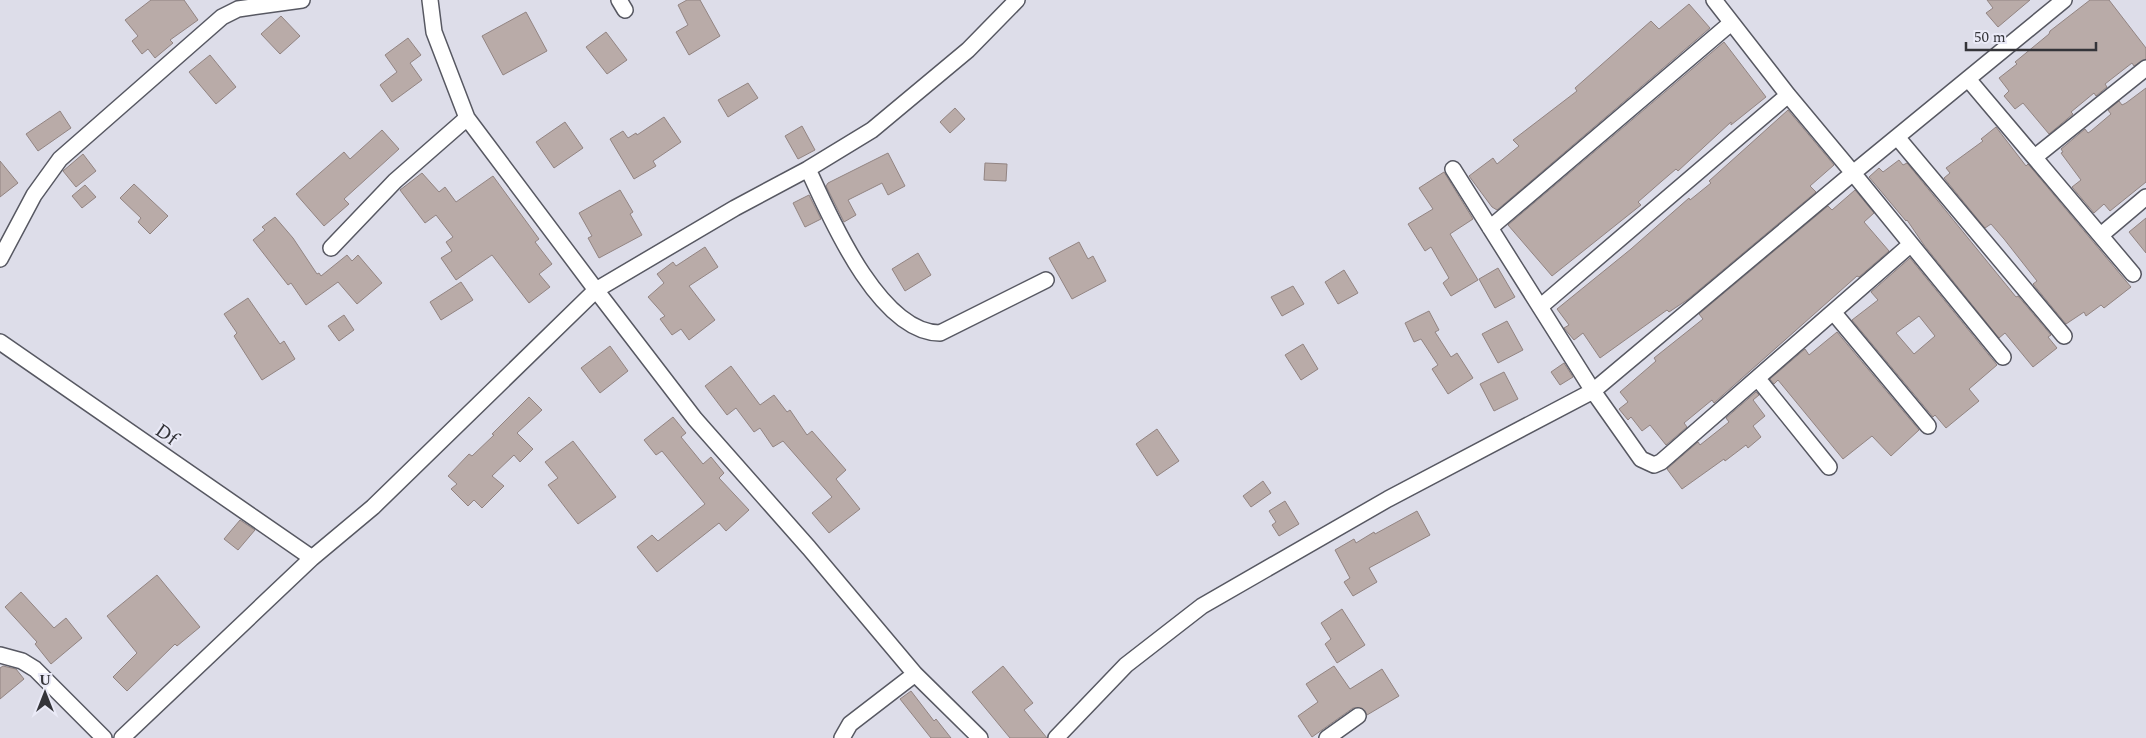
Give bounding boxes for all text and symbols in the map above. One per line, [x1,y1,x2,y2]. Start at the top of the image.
scale bar [1966,20,2096,52]
text: 50 m [1974,26,2006,49]
street label: Df [149,416,186,455]
north arrow [20,668,70,718]
text: U [39,670,51,691]

